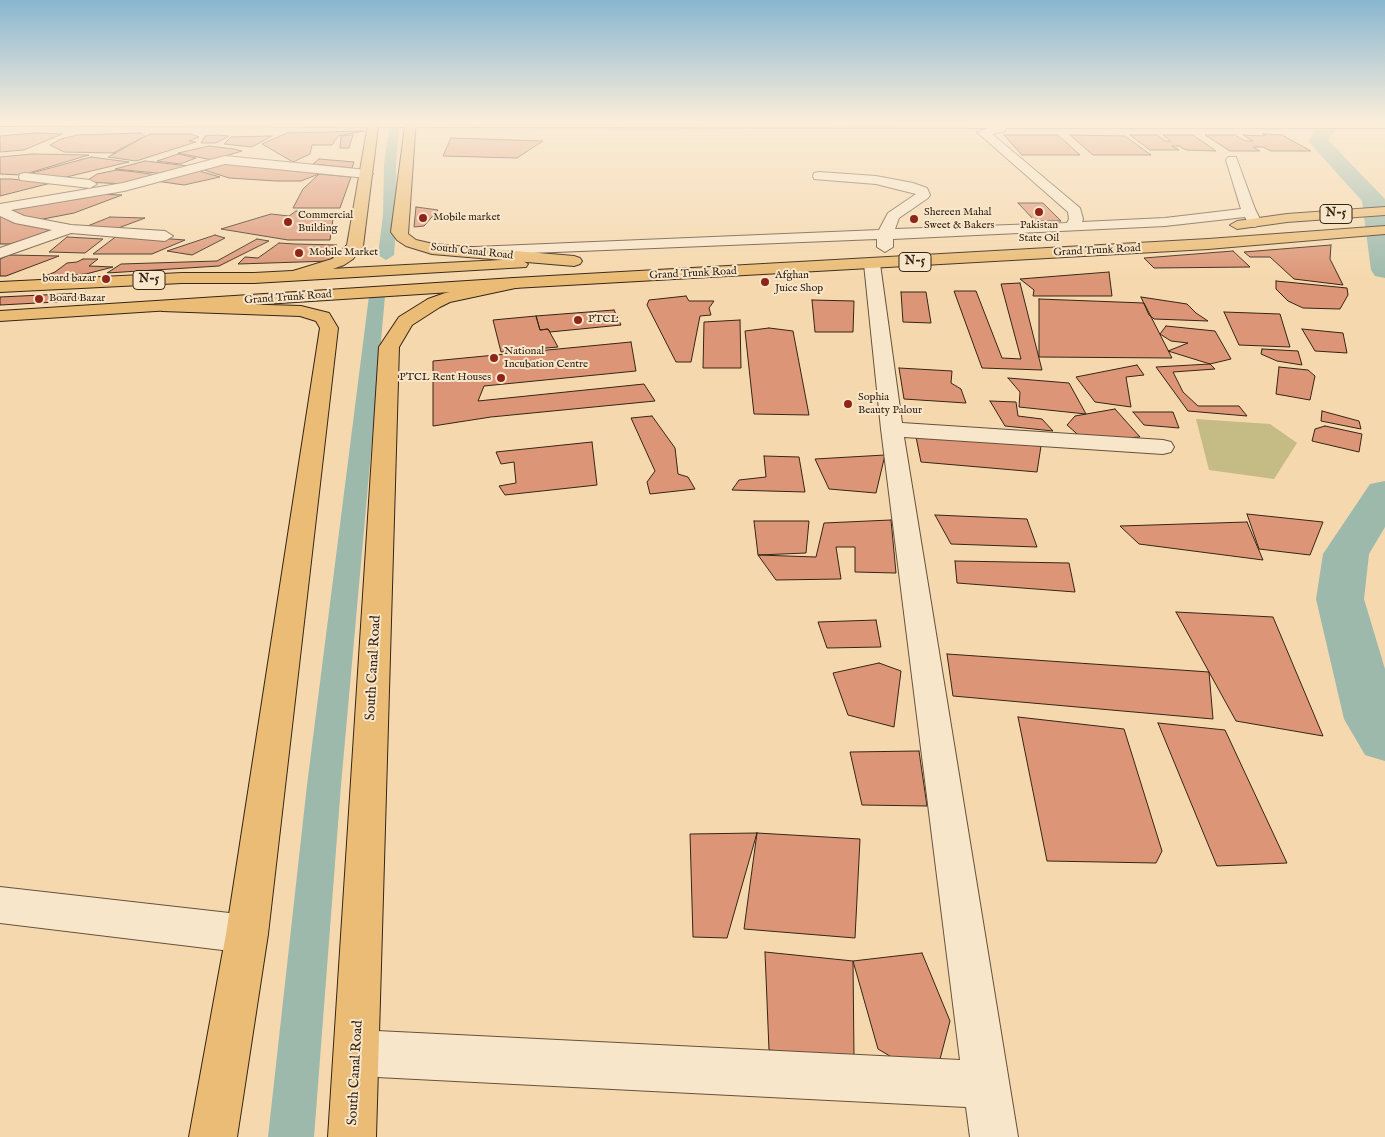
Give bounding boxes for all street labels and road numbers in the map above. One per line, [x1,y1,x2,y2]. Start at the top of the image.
road number: N-5 [1320,204,1352,223]
street label: South Canal Road [430,241,514,263]
street label: Grand Trunk Road [1053,242,1141,260]
road number: N-5 [899,252,931,272]
street label: Grand Trunk Road [649,265,737,283]
road number: N-5 [133,270,165,290]
street label: Grand Trunk Road [244,288,332,308]
street label: South Canal Road [363,615,385,721]
street label: South Canal Road [345,1020,367,1126]

